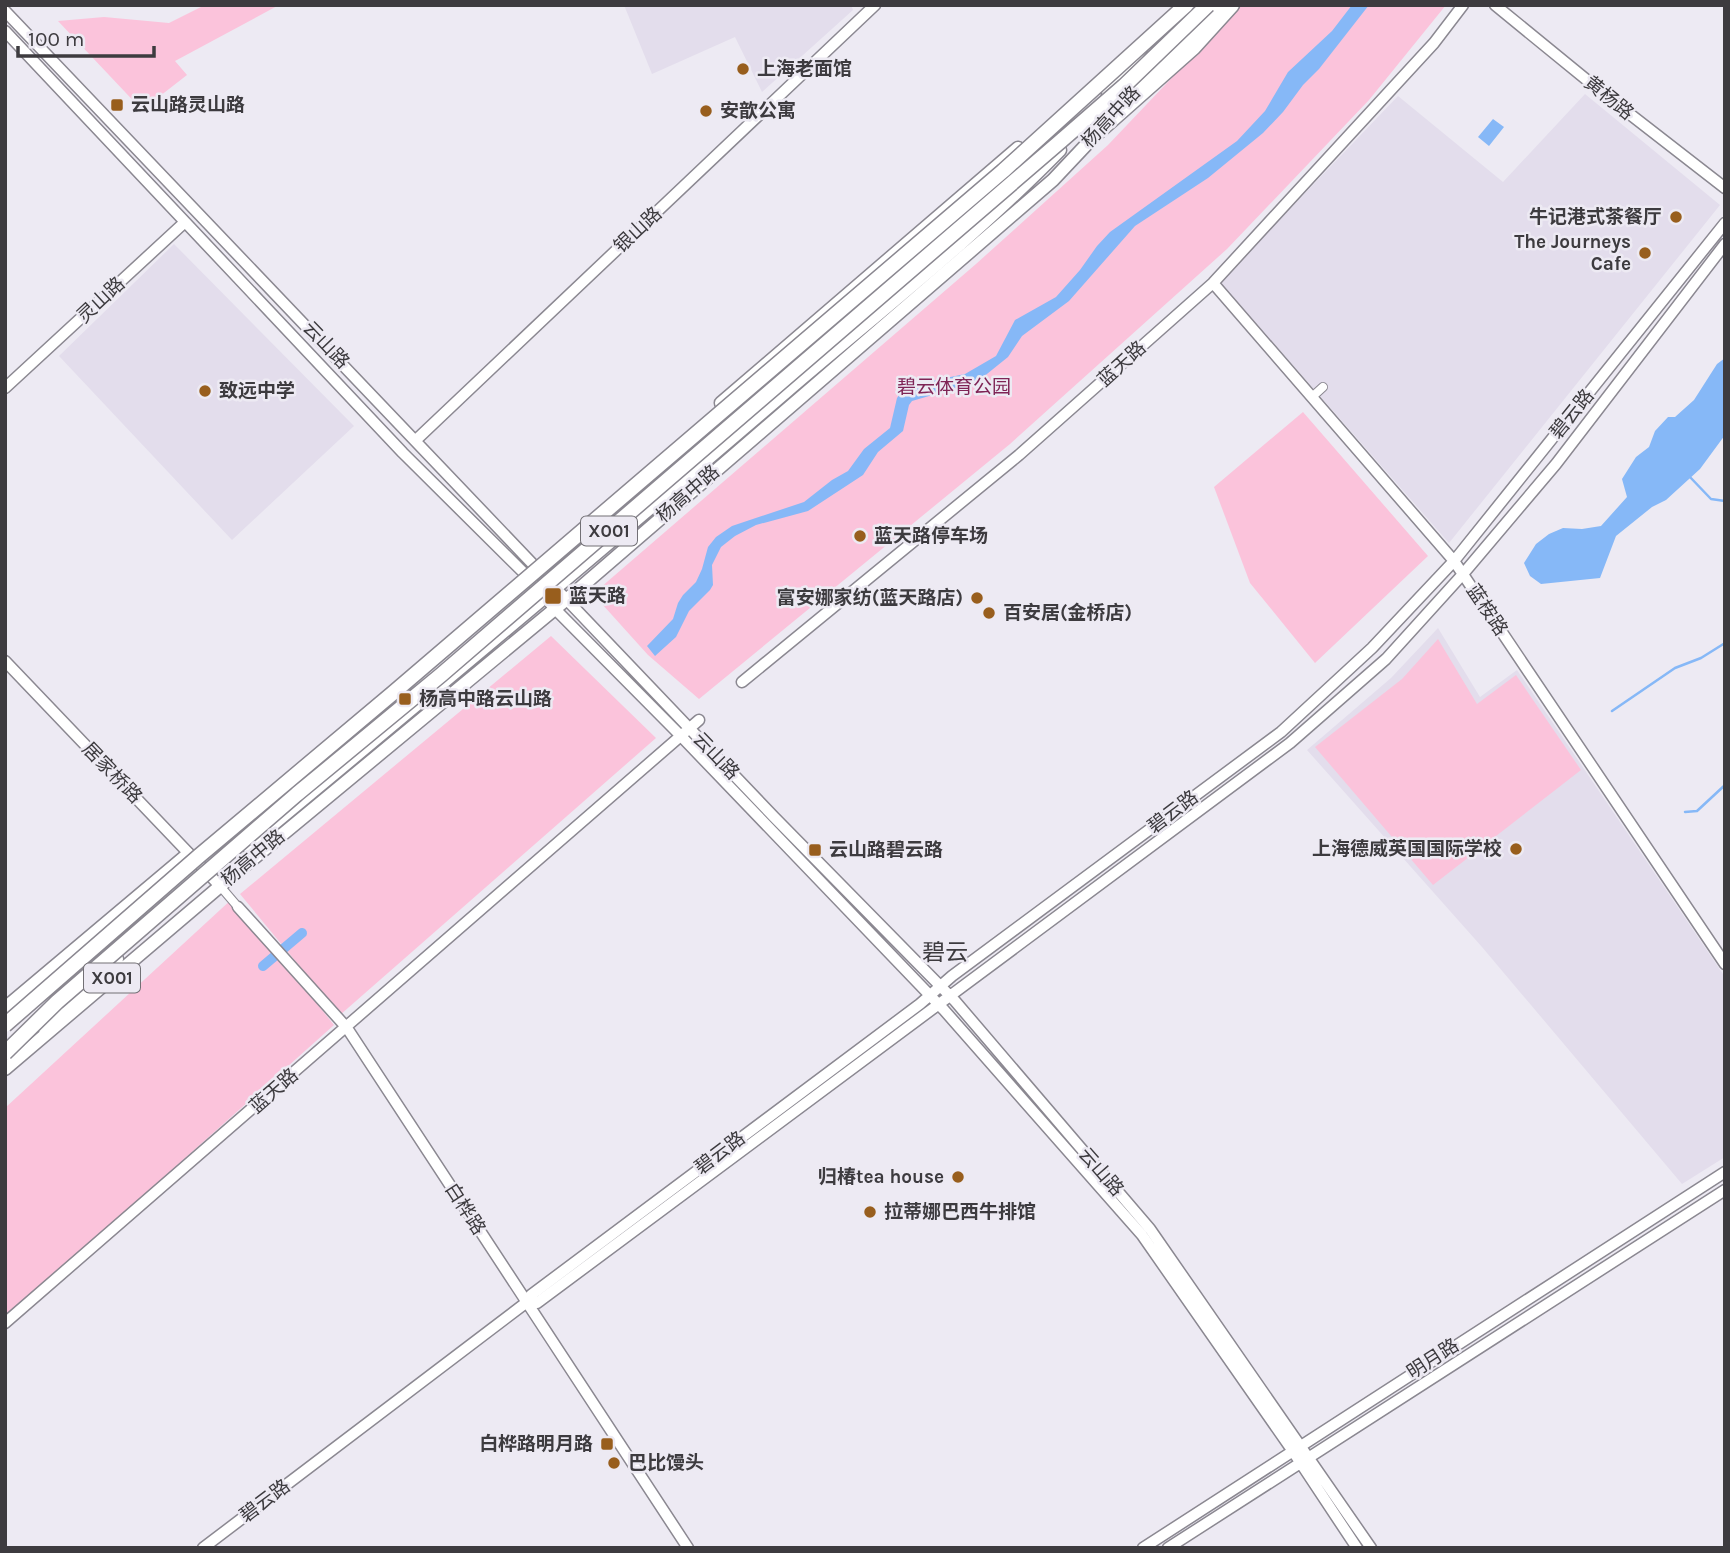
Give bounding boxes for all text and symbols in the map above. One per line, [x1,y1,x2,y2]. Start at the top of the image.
scale bar [18,14,154,58]
text: 100 m [28,27,85,51]
place label: 上海老面馆 [757,58,852,80]
marker: 上海老面馆 [735,61,751,77]
street label: 黄杨路 [1580,72,1638,124]
street label: 杨高中路 [1077,82,1145,152]
place label: 云山路灵山路 [131,94,245,116]
marker: 云山路灵山路 [109,97,125,113]
place label: 安歆公寓 [720,100,796,122]
marker: 安歆公寓 [698,103,714,119]
street label: 银山路 [610,203,666,257]
place label: 牛记港式茶餐厅 [1529,206,1662,228]
marker: 牛记港式茶餐厅 [1668,209,1684,225]
place label: The Journeys Cafe [1514,231,1631,275]
marker: The Journeys Cafe [1637,245,1653,261]
street label: 灵山路 [73,273,129,327]
street label: 云山路 [298,317,354,373]
street label: 蓝天路 [1093,337,1151,391]
park label: 碧云体育公园 [897,376,1011,398]
place label: 致远中学 [219,380,295,402]
marker: 致远中学 [197,383,213,399]
street label: 碧云路 [1546,385,1598,443]
street label: 杨高中路 [652,461,724,527]
road number: X001 [581,516,637,546]
place label: 蓝天路停车场 [874,525,988,547]
marker: 蓝天路停车场 [852,528,868,544]
street label: 蓝桉路 [1462,580,1512,640]
place label: 蓝天路 [569,585,626,607]
marker: 蓝天路 [543,586,563,606]
place label: 富安娜家纺(蓝天路店) [777,587,963,609]
marker: 富安娜家纺(蓝天路店) [969,590,985,606]
place label: 百安居(金桥店) [1003,602,1132,624]
marker: 百安居(金桥店) [981,605,997,621]
place label: 杨高中路云山路 [419,688,552,710]
marker: 杨高中路云山路 [397,691,413,707]
street label: 云山路 [688,728,744,784]
street label: 居家桥路 [78,738,146,808]
street label: 碧云路 [1144,786,1202,838]
street label: 杨高中路 [217,825,289,891]
place label: 上海德威英国国际学校 [1312,838,1502,860]
place label: 云山路碧云路 [829,839,943,861]
marker: 上海德威英国国际学校 [1508,841,1524,857]
marker: 云山路碧云路 [807,842,823,858]
district label: 碧云 [922,939,968,966]
road number: X001 [84,964,140,993]
street label: 蓝天路 [245,1064,303,1118]
street label: 碧云路 [691,1127,749,1179]
street label: 云山路 [1074,1143,1128,1201]
place label: 归椿tea house [818,1166,944,1188]
marker: 归椿tea house [950,1169,966,1185]
street label: 白桦路 [440,1179,490,1239]
place label: 拉蒂娜巴西牛排馆 [884,1201,1036,1223]
marker: 拉蒂娜巴西牛排馆 [862,1204,878,1220]
street label: 明月路 [1403,1334,1463,1384]
place label: 白桦路明月路 [479,1433,593,1455]
marker: 白桦路明月路 [599,1436,615,1452]
place label: 巴比馒头 [628,1452,704,1474]
marker: 巴比馒头 [606,1455,622,1471]
street label: 碧云路 [236,1475,294,1527]

